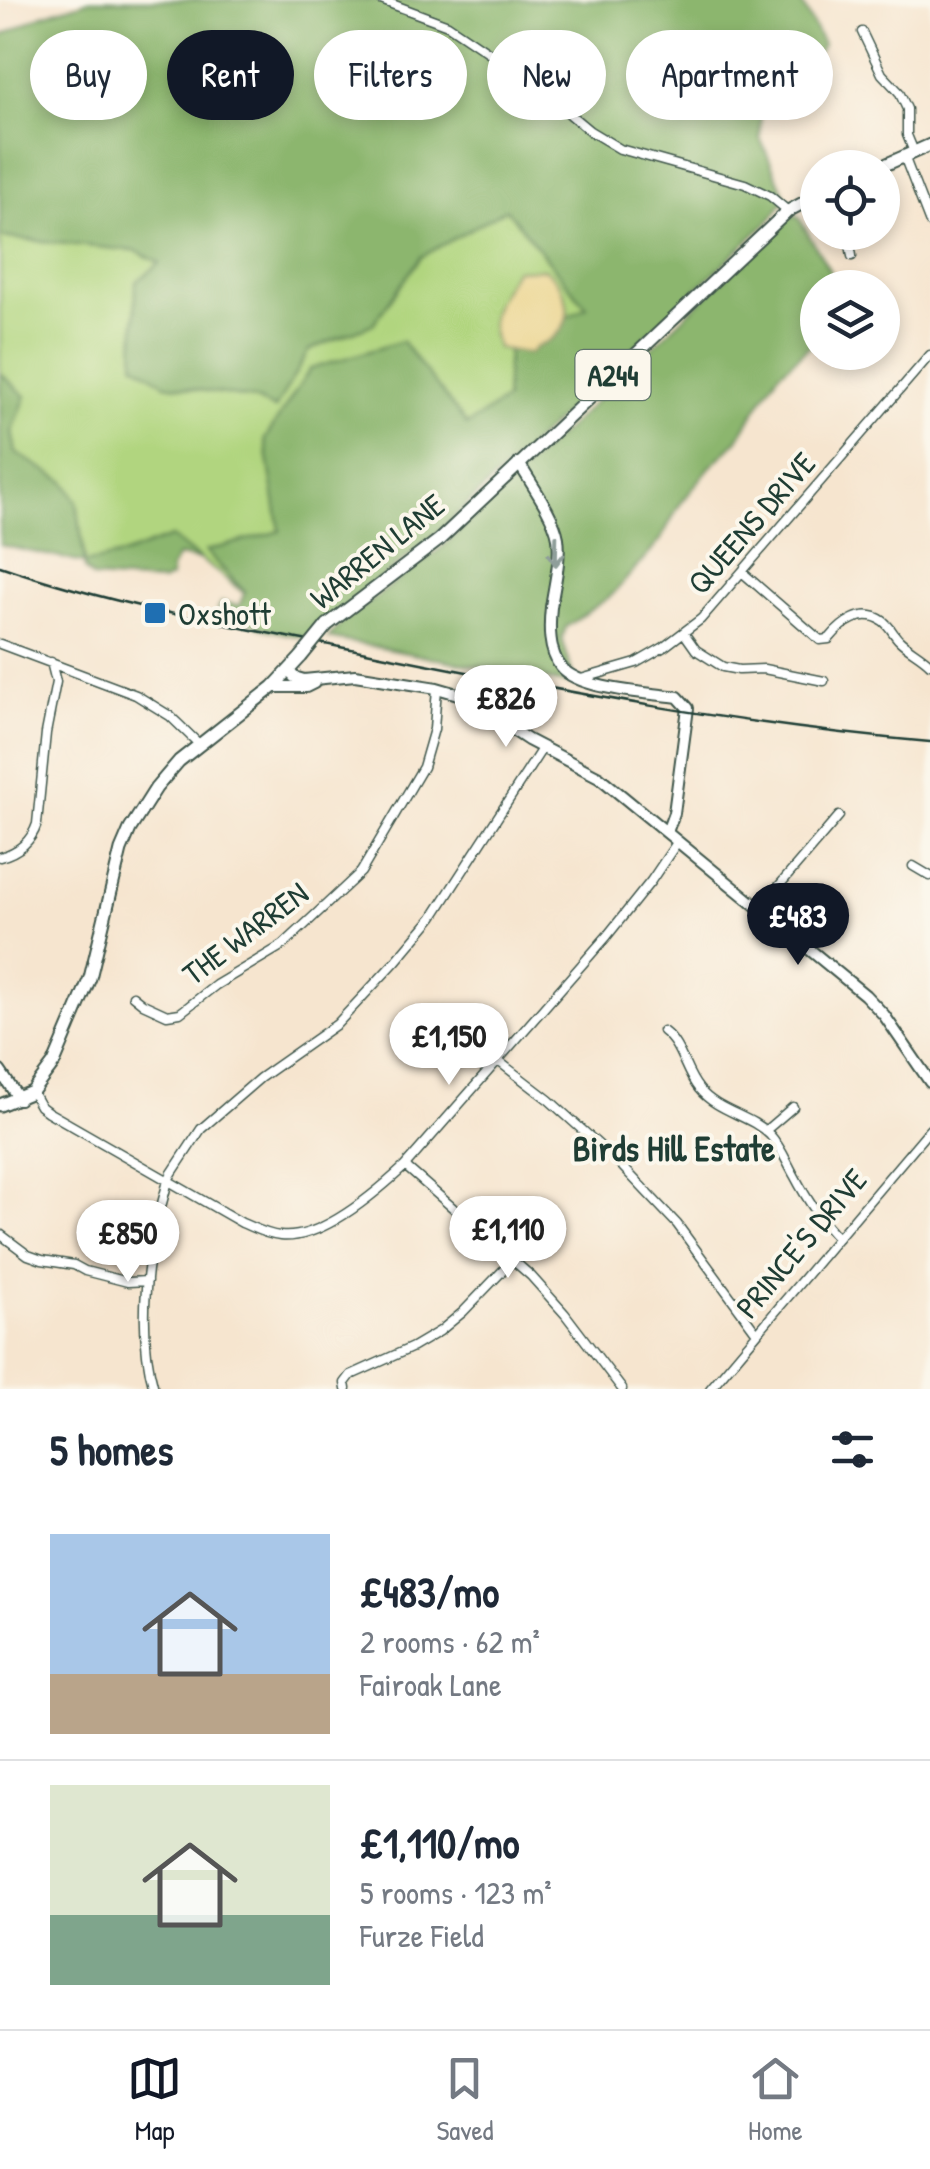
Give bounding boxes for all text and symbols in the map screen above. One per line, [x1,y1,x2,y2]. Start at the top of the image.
chip: Buy [30,30,147,120]
chip: Rent [167,30,294,120]
chip: Filters [314,30,467,120]
chip: New [487,30,606,120]
chip: Apartment [626,30,833,120]
map controls [800,150,900,370]
button: locate [800,150,900,250]
button: layers [800,270,900,370]
road number: A244 [576,350,650,400]
street label: QUEENS DRIVE [677,443,825,603]
street label: WARREN LANE [301,483,453,619]
one-way arrow [547,534,566,566]
place label: Oxshott [178,592,272,635]
marker: Oxshott [142,600,168,626]
pin: £826 [447,665,565,750]
text: £826 [476,676,536,719]
street label: THE WARREN [173,872,317,994]
pin: £483 [739,883,857,968]
text: £483 [769,894,827,937]
pin: £1,150 [368,1003,530,1088]
text: £1,150 [411,1014,487,1057]
district label: Birds Hill Estate [573,1125,775,1172]
street label: PRINCE'S DRIVE [726,1159,876,1327]
pin: £1,110 [427,1196,589,1281]
pin: £850 [69,1200,187,1285]
text: £1,110 [471,1207,545,1250]
text: £850 [98,1211,158,1254]
text: 5 homes [50,1421,173,1478]
icon: filters [825,1422,880,1477]
text: £483/mo [360,1563,499,1620]
icon: home [130,1574,250,1694]
text: 2 rooms · 62 m² [360,1620,540,1663]
text: Fairoak Lane [360,1663,502,1706]
text: £1,110/mo [360,1814,519,1871]
icon: home [130,1825,250,1945]
text: 5 rooms · 123 m² [360,1871,552,1914]
text: Furze Field [360,1914,484,1957]
tab: Map [127,2051,182,2149]
tab: Saved [436,2051,494,2149]
tab: Home [748,2051,803,2149]

